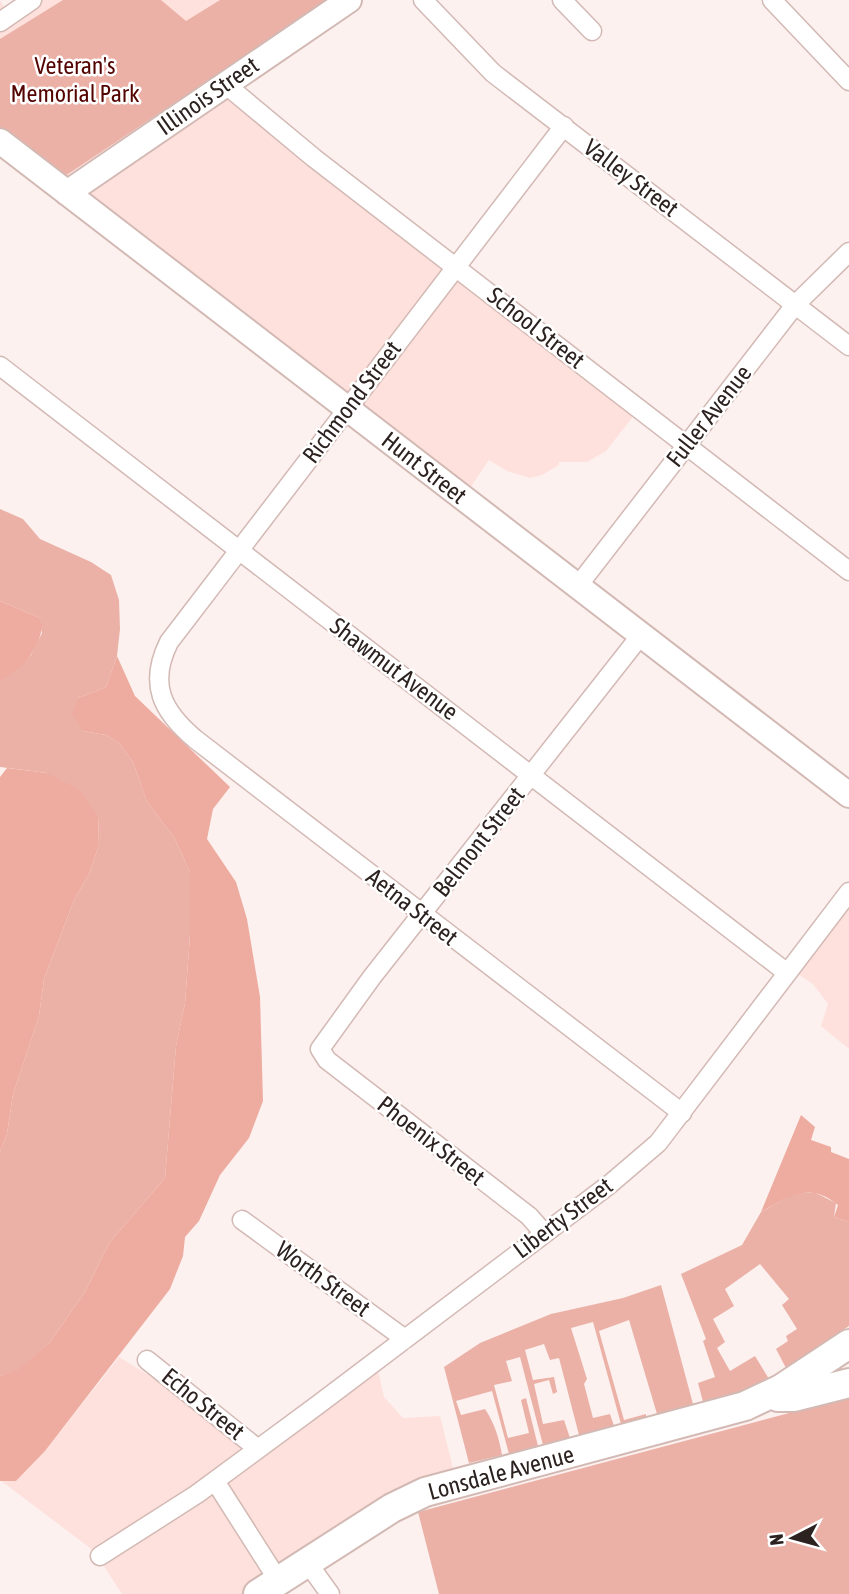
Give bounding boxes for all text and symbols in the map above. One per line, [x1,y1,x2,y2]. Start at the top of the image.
street label: Illinois Street [152,51,264,140]
park label: Veteran's Memorial Park [10,52,140,107]
street label: Valley Street [579,133,684,222]
street label: School Street [483,281,590,374]
street label: Richmond Street [297,335,406,468]
street label: Fuller Avenue [661,360,757,472]
street label: Hunt Street [377,426,472,509]
street label: Shawmut Avenue [325,612,463,725]
street label: Belmont Street [427,781,530,902]
street label: Aetna Street [361,863,463,951]
street label: Phoenix Street [372,1090,490,1191]
street label: Liberty Street [508,1172,617,1263]
street label: Worth Street [271,1236,376,1322]
street label: Echo Street [157,1362,250,1445]
street label: Lonsdale Avenue [425,1440,577,1505]
north arrow [758,1503,828,1573]
text: N [765,1533,788,1547]

